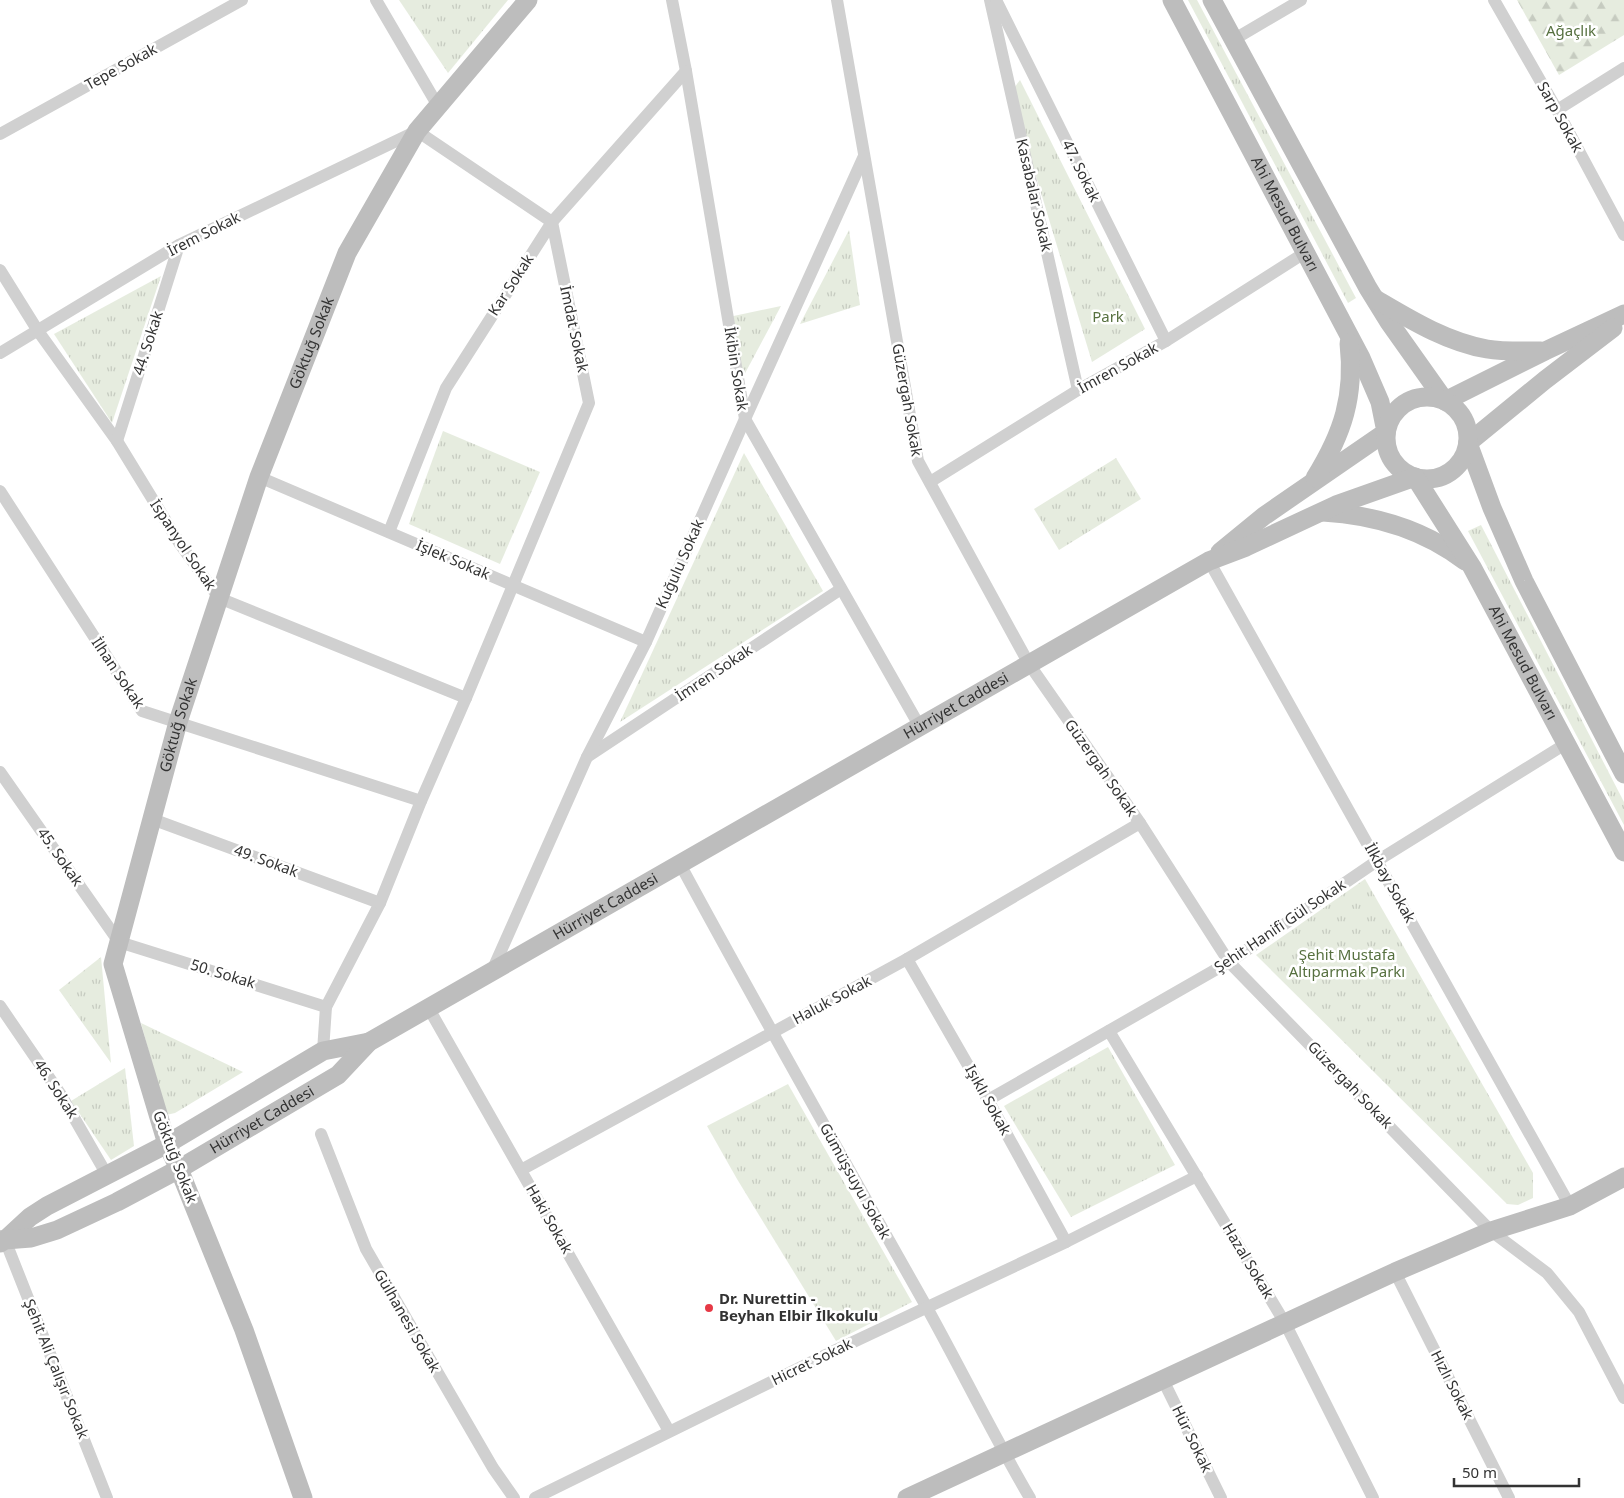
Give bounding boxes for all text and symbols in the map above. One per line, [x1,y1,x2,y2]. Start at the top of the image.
park label: Ağaçlık [1546,20,1596,40]
street label: Tepe Sokak [81,38,160,94]
street label: Sarp Sokak [1533,78,1588,155]
street label: Kasabalar Sokak [1012,136,1058,253]
street label: 47. Sokak [1058,136,1106,205]
street label: Ahi Mesud Bulvarı [1247,153,1324,275]
street label: İrem Sokak [164,206,243,260]
street label: Kar Sokak [483,250,537,319]
street label: İmdat Sokak [556,284,594,374]
street label: Göktuğ Sokak [284,293,338,392]
park label: Park [1092,306,1124,326]
street label: 44. Sokak [127,308,167,378]
street label: İkibin Sokak [720,325,754,412]
street label: İmren Sokak [1074,337,1161,397]
street label: Güzergah Sokak [888,342,928,458]
street label: İspanyol Sokak [146,495,222,594]
street label: Kuğulu Sokak [650,516,708,611]
street label: İşlek Sokak [413,535,493,584]
street label: Ahi Mesud Bulvarı [1485,601,1563,723]
street label: İlhan Sokak [88,633,150,712]
street label: İmren Sokak [671,639,756,705]
street label: Hürriyet Caddesi [899,667,1012,743]
street label: Göktuğ Sokak [154,675,201,774]
street label: Güzergah Sokak [1061,715,1143,820]
street label: 45. Sokak [33,823,88,890]
street label: 49. Sokak [232,839,301,881]
street label: İlkbay Sokak [1361,839,1421,926]
street label: Hürriyet Caddesi [549,868,661,944]
street label: Şehit Hanifi Gül Sokak [1210,874,1349,977]
park label: Şehit Mustafa Altıparmak Parkı [1289,944,1405,981]
street label: 50. Sokak [188,954,258,992]
street label: Haluk Sokak [789,970,874,1028]
street label: Güzergah Sokak [1304,1036,1398,1132]
street label: 46. Sokak [30,1055,83,1122]
street label: Işıklı Sokak [961,1061,1016,1138]
street label: Hürriyet Caddesi [206,1080,317,1158]
street label: Göktuğ Sokak [149,1108,203,1206]
street label: Gümüşsuyu Sokak [816,1119,896,1242]
street label: Haki Sokak [522,1180,578,1257]
street label: Hazal Sokak [1219,1219,1279,1302]
street label: Gülhanesi Sokak [370,1265,446,1376]
place label: Dr. Nurettin - Beyhan Elbir İlkokulu [719,1288,878,1325]
street label: Şehit Ali Çalışır Sokak [20,1296,94,1441]
marker: Dr. Nurettin - Beyhan Elbir İlkokulu [703,1302,715,1314]
street label: Hicret Sokak [768,1333,855,1389]
street label: Hızlı Sokak [1427,1346,1479,1423]
street label: Hür Sokak [1168,1402,1218,1475]
scale bar [1454,1456,1579,1488]
text: 50 m [1462,1462,1497,1482]

